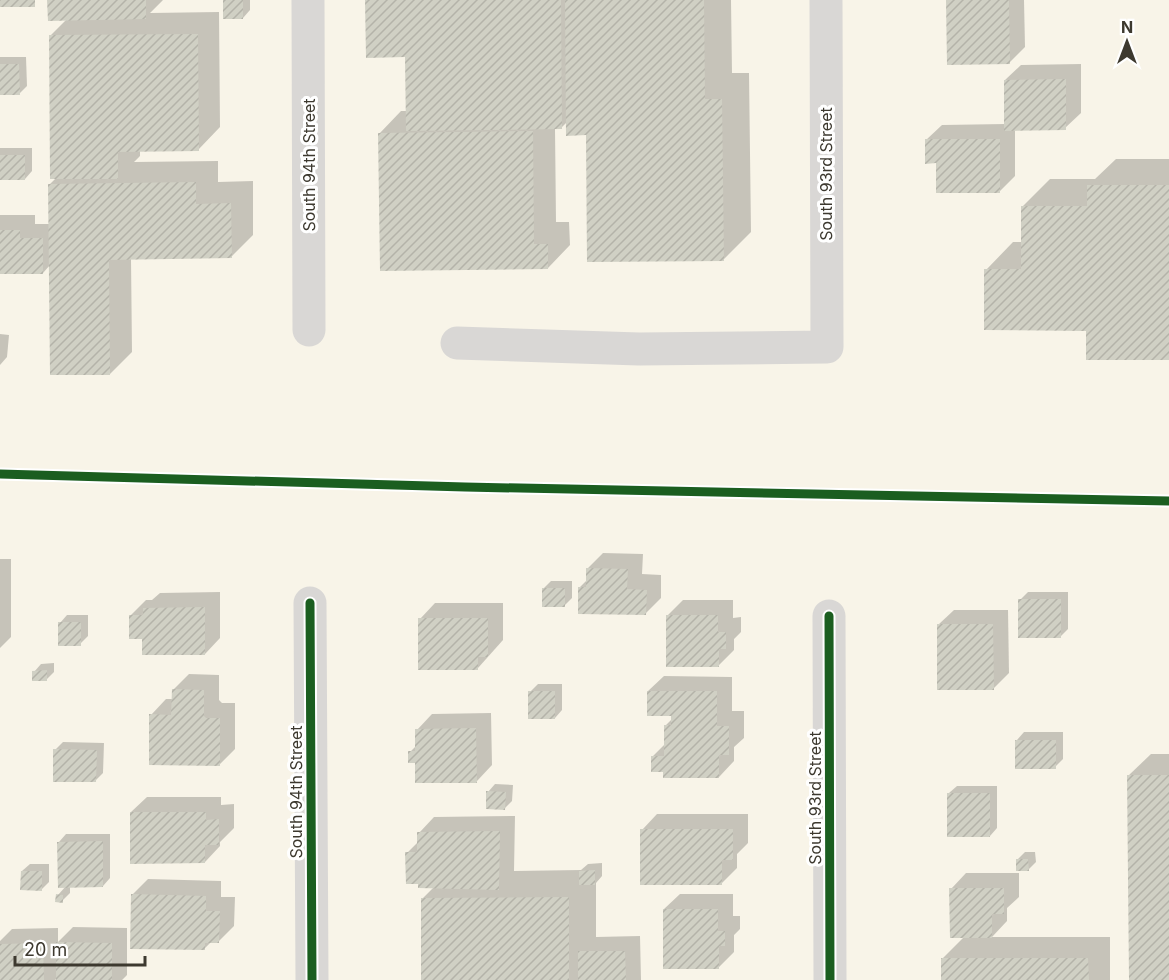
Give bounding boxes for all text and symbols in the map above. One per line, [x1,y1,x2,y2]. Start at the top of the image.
north arrow [1097,12,1157,72]
text: N [1121,17,1133,37]
street label: South 94th Street [299,98,319,232]
street label: South 93rd Street [816,107,836,241]
street label: South 94th Street [286,725,306,859]
street label: South 93rd Street [805,731,825,865]
scale bar [15,929,146,967]
text: 20 m [24,939,67,960]

